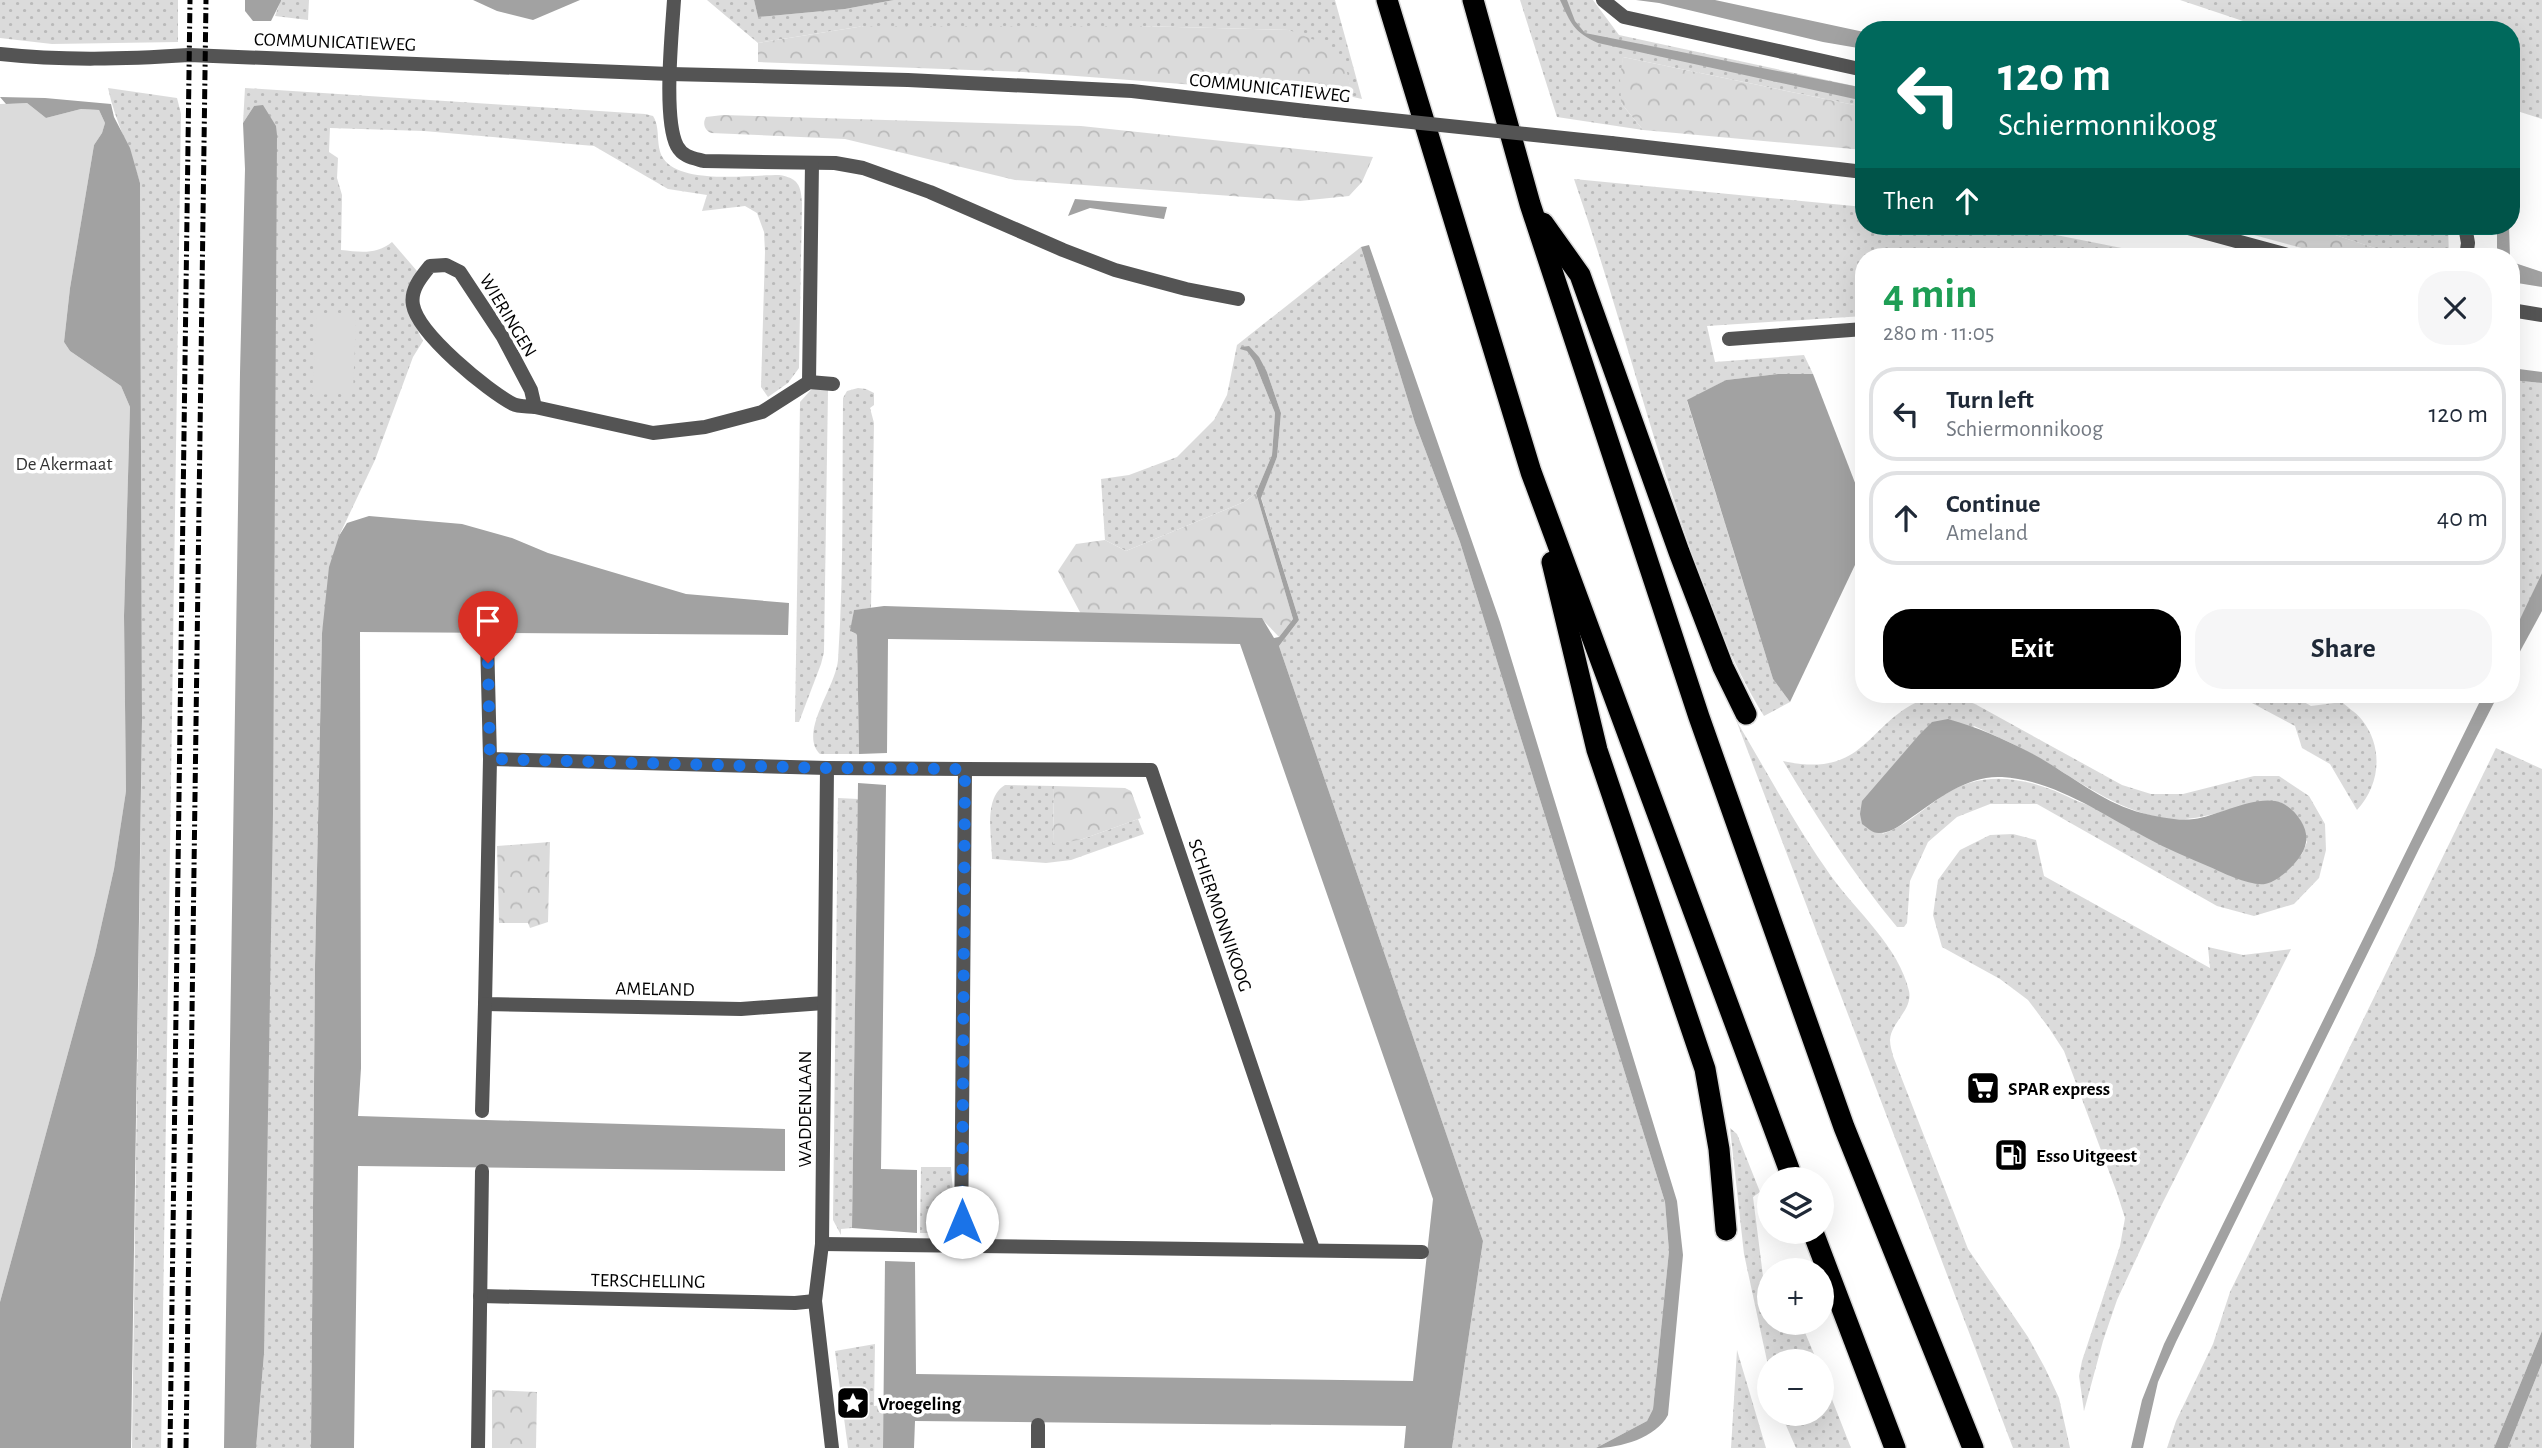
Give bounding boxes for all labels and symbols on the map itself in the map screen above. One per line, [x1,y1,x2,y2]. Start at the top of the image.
street label: COMMUNICATIEWEG [254,30,416,55]
street label: COMMUNICATIEWEG [1188,71,1351,106]
street label: WIERINGEN [476,271,540,361]
park label: De Akermaat [15,455,113,474]
pin [458,591,518,663]
street label: SCHIERMONNIKOOG [1185,837,1255,994]
street label: AMELAND [615,979,695,1000]
street label: WADDENLAAN [796,1050,815,1168]
supermarket icon: SPAR express [1964,1069,2002,1107]
place label: SPAR express [2008,1080,2110,1099]
fuel station icon: Esso Uitgeest [1992,1136,2030,1174]
place label: Esso Uitgeest [2036,1147,2137,1166]
position arrow [925,1185,999,1259]
street label: TERSCHELLING [590,1271,706,1292]
place icon: Vroegeling [834,1384,872,1422]
place label: Vroegeling [878,1395,961,1414]

